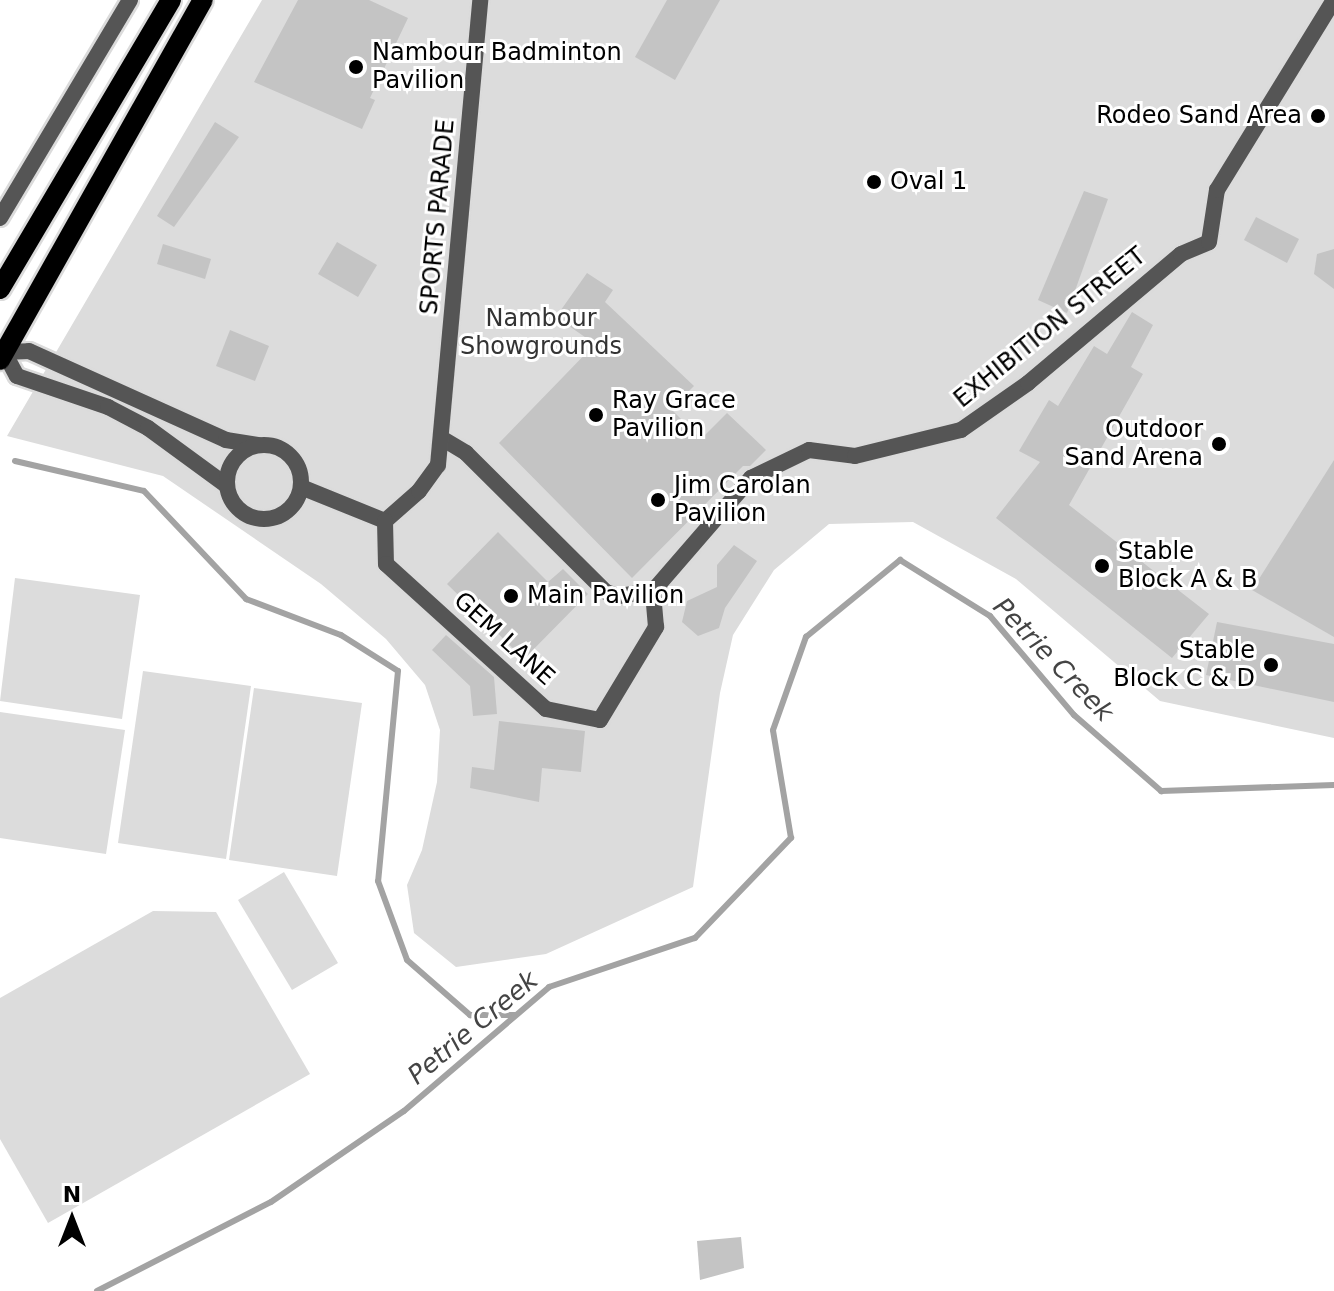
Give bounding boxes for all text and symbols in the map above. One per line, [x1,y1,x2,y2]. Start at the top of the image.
place label: Nambour Badminton Pavilion [372,39,622,95]
marker: Nambour Badminton Pavilion [347,58,365,76]
place label: Rodeo Sand Area [1096,102,1302,130]
marker: Rodeo Sand Area [1309,107,1327,125]
street label: SPORTS PARADE [415,118,461,316]
place label: Oval 1 [890,168,967,196]
marker: Oval 1 [865,173,883,191]
street label: EXHIBITION STREET [948,242,1152,414]
park label: Nambour Showgrounds [460,305,622,361]
place label: Ray Grace Pavilion [612,387,736,443]
marker: Ray Grace Pavilion [587,406,605,424]
place label: Outdoor Sand Arena [1065,416,1203,472]
marker: Outdoor Sand Arena [1210,435,1228,453]
place label: Jim Carolan Pavilion [674,472,811,528]
marker: Jim Carolan Pavilion [649,491,667,509]
place label: Stable Block A & B [1118,538,1257,594]
marker: Stable Block A & B [1093,557,1111,575]
place label: Main Pavilion [527,582,684,610]
street label: GEM LANE [448,586,560,692]
marker: Main Pavilion [502,587,520,605]
water label: Petrie Creek [986,592,1120,728]
place label: Stable Block C & D [1113,637,1255,693]
marker: Stable Block C & D [1262,656,1280,674]
water label: Petrie Creek [402,965,544,1091]
north arrow [32,1179,112,1259]
text: N [63,1182,81,1207]

